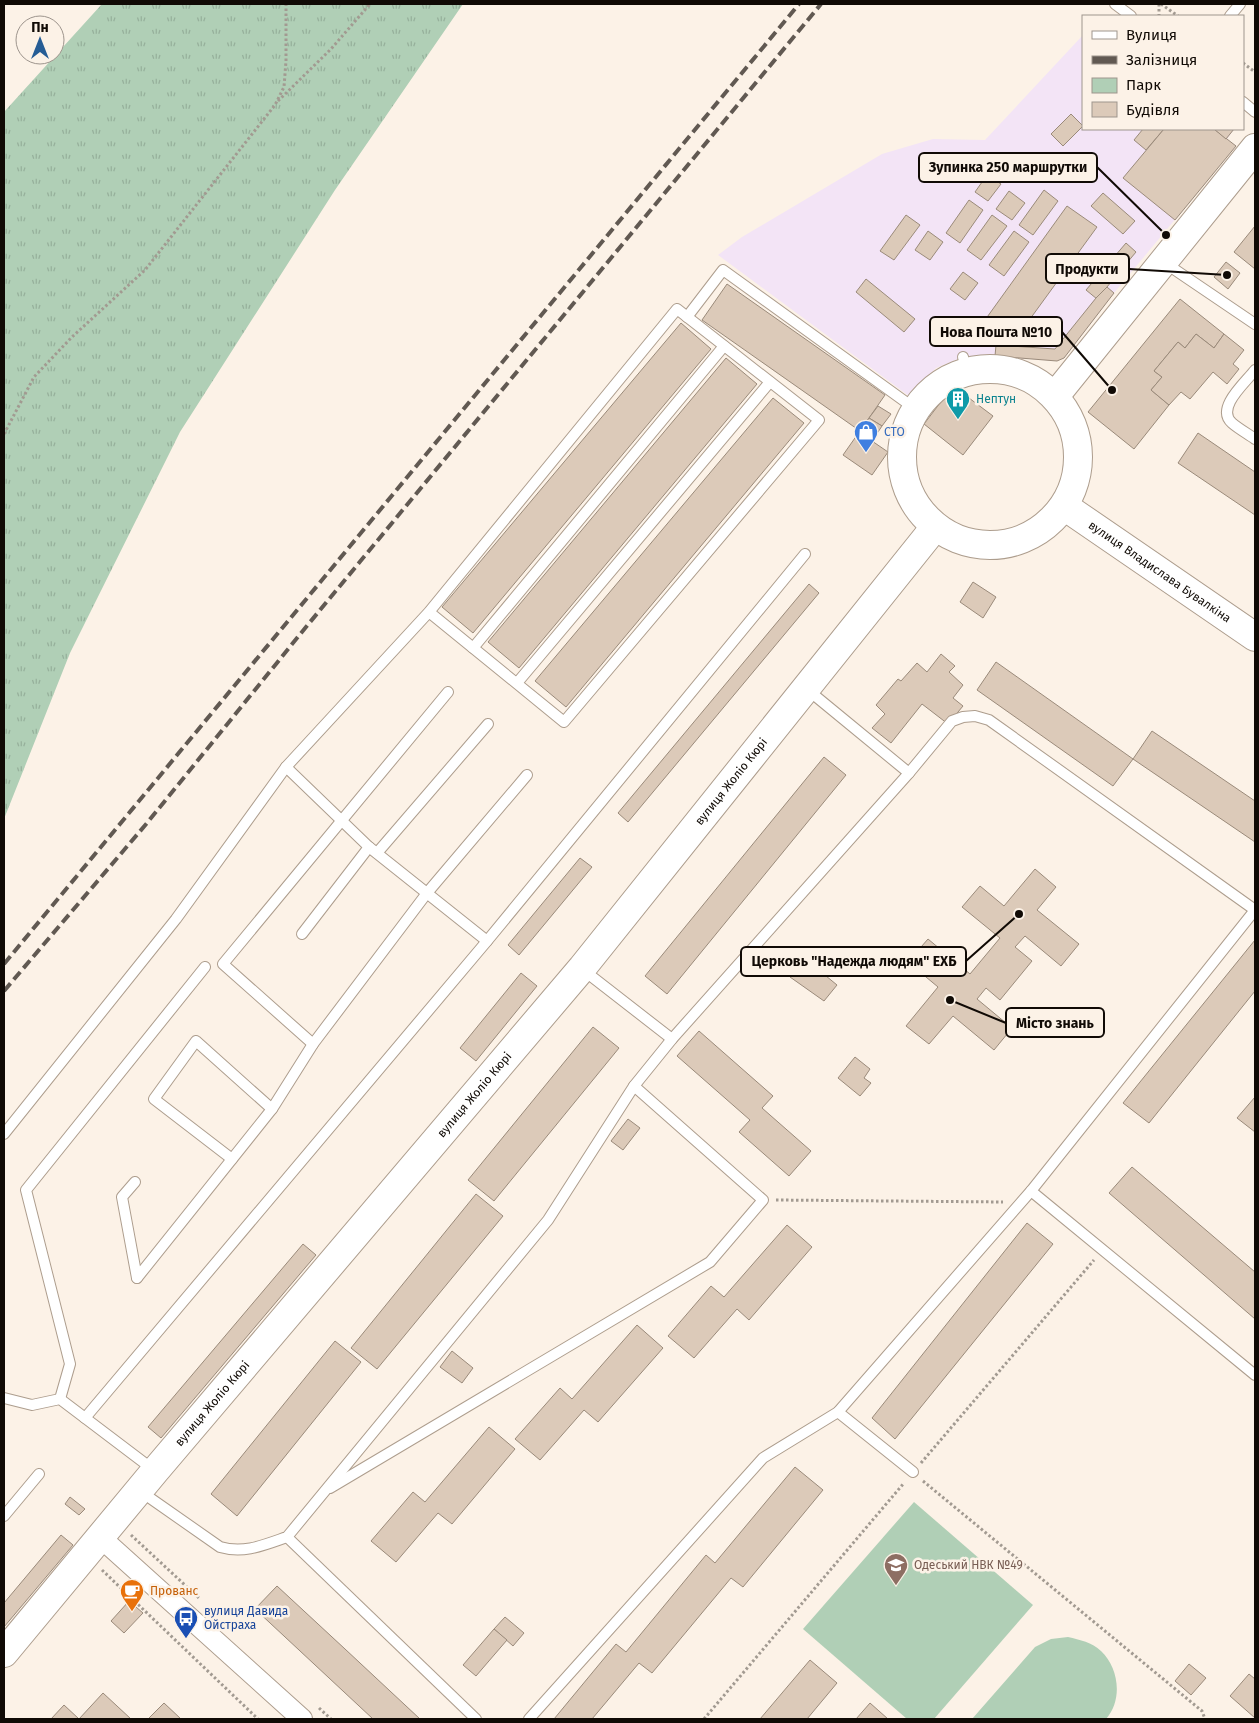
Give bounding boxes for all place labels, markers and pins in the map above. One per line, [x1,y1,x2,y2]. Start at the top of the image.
callout: Зупинка 250 маршрутки [919,153,1097,182]
callout: Продукти [1046,254,1129,283]
callout: Нова Пошта №10 [930,317,1062,346]
building icon: Нептун [945,386,971,420]
place label: Нептун [976,392,1016,406]
shop icon: СТО [853,419,879,453]
place label: СТО [884,425,905,439]
callout: Церковь "Надежда людям" ЕХБ [741,947,966,976]
callout: Місто знань [1006,1008,1104,1037]
school or university icon: Одеський НВК №49 [883,1552,909,1586]
place label: Одеський НВК №49 [914,1558,1023,1572]
cafe icon: Прованс [119,1578,145,1612]
place label: Прованс [150,1584,199,1598]
place label: вулиця Давида Ойстраха [204,1604,288,1632]
bus stop icon: вулиця Давида Ойстраха [173,1605,199,1639]

